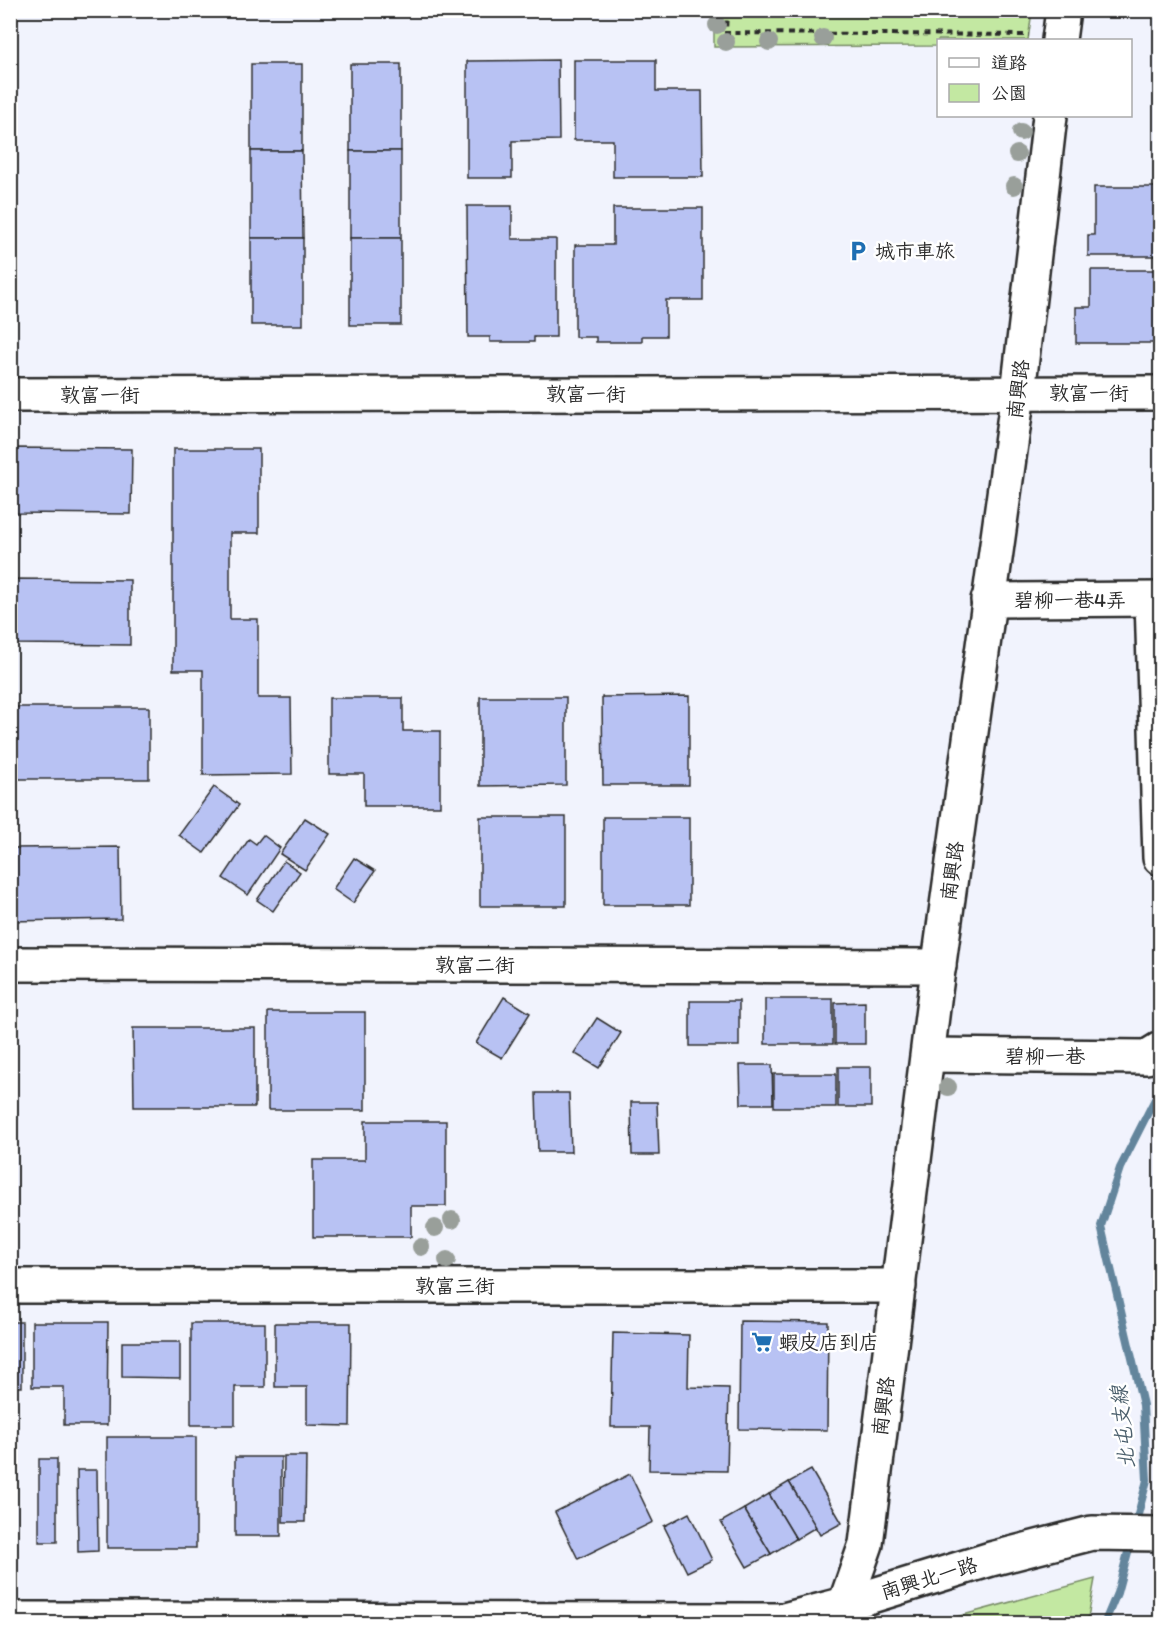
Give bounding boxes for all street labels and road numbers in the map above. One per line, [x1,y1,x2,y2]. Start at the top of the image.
street label: 南興路 [1002,357,1034,420]
street label: 敦富一街 [1049,381,1129,405]
street label: 敦富一街 [546,382,626,406]
street label: 敦富一街 [60,383,140,407]
street label: 碧柳一巷4弄 [1014,588,1126,612]
street label: 南興路 [936,839,968,902]
street label: 敦富二街 [435,953,515,977]
street label: 碧柳一巷 [1005,1044,1086,1068]
street label: 敦富三街 [415,1274,495,1298]
street label: 南興路 [867,1374,899,1437]
street label: 南興北一路 [878,1552,981,1604]

